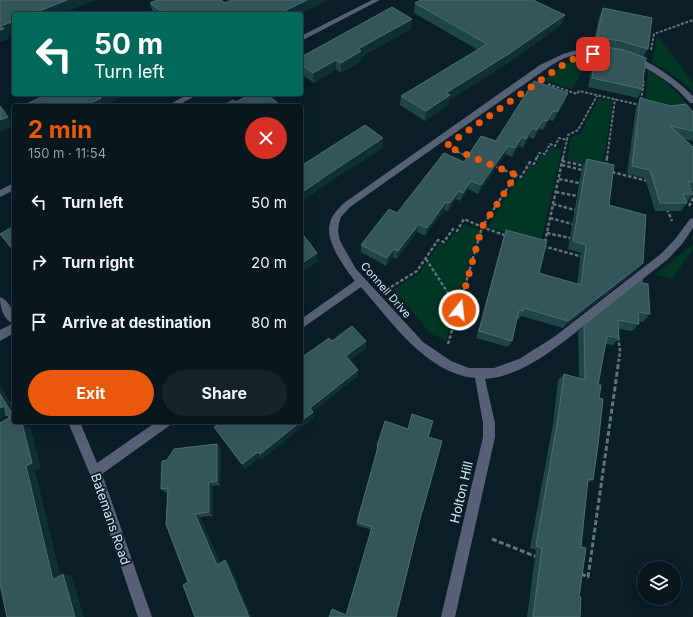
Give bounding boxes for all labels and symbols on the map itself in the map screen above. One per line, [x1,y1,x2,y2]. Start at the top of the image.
pin [576,37,610,71]
street label: Connell Drive [358,259,414,321]
position arrow [438,289,480,331]
street label: Holton Hill [446,459,476,525]
street label: Batemans Road [88,471,134,567]

